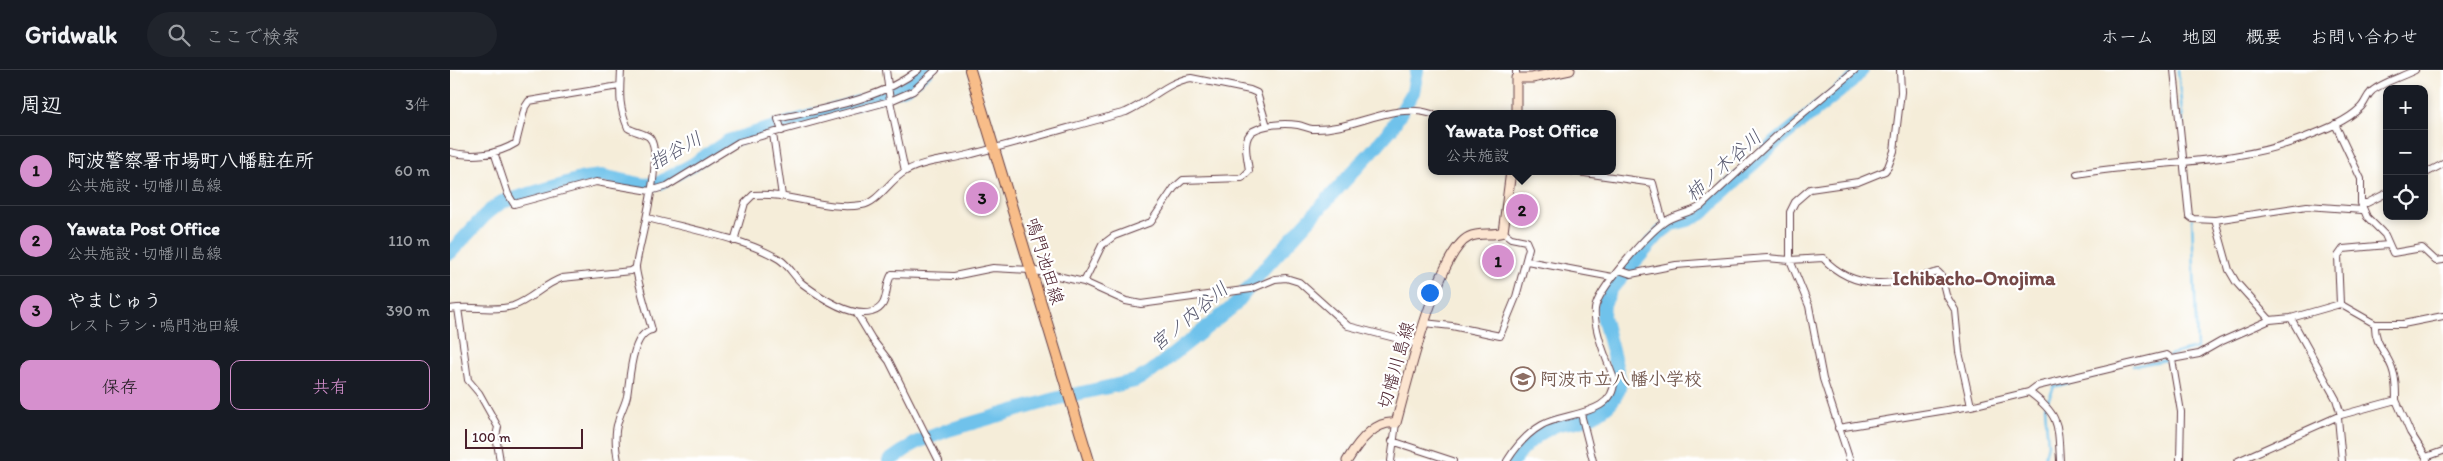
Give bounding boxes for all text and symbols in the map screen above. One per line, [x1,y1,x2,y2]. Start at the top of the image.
search box [147,12,497,57]
text: Gridwalk [25,20,117,49]
icon: search [165,21,193,49]
text: ここで検索 [205,25,300,48]
text: ホーム [2101,26,2154,48]
text: 地図 [2182,26,2218,48]
text: 概要 [2246,26,2282,48]
text: お問い合わせ [2310,26,2418,48]
map controls [2383,85,2428,220]
button: + [2383,85,2428,130]
text: 周辺 [20,92,62,117]
text: 3件 [405,95,430,114]
popup [1428,110,1616,175]
text: Yawata Post Office [1445,119,1599,142]
water label: 柿ノ木谷川 [1680,125,1766,206]
water label: 指谷川 [645,127,706,174]
button: − [2383,130,2428,175]
text: 公共施設 [1445,146,1509,165]
text: 阿波警察署市場町八幡駐在所 [67,149,314,172]
text: 1 [32,161,40,180]
text: 60 m [395,161,430,180]
button: locate [2383,175,2428,220]
text: 公共施設 · 切幡川島線 [67,176,222,195]
pin: 3 [966,179,998,217]
pin: 2 [1506,191,1538,229]
street label: 鳴門池田線 [1021,215,1069,307]
text: Yawata Post Office [67,217,220,240]
text: 2 [32,231,40,250]
text: 110 m [388,231,430,250]
pin: 1 [1482,242,1514,280]
text: 公共施設 · 切幡川島線 [67,244,222,263]
district label: Ichibacho-Onojima [1893,266,2056,291]
water label: 宮ノ内谷川 [1146,277,1233,356]
your location [1417,280,1443,306]
text: やまじゅう [67,289,162,312]
text: 3 [32,301,40,320]
text: 390 m [386,301,430,320]
text: レストラン · 鳴門池田線 [67,316,239,335]
street label: 切幡川島線 [1373,319,1419,411]
button: 保存 [20,360,220,410]
button: 共有 [230,360,430,410]
school or university icon: 阿波市立八幡小学校 [1510,366,1536,392]
place label: 阿波市立八幡小学校 [1540,368,1702,390]
scale bar [465,426,582,449]
text: 100 m [472,429,511,446]

